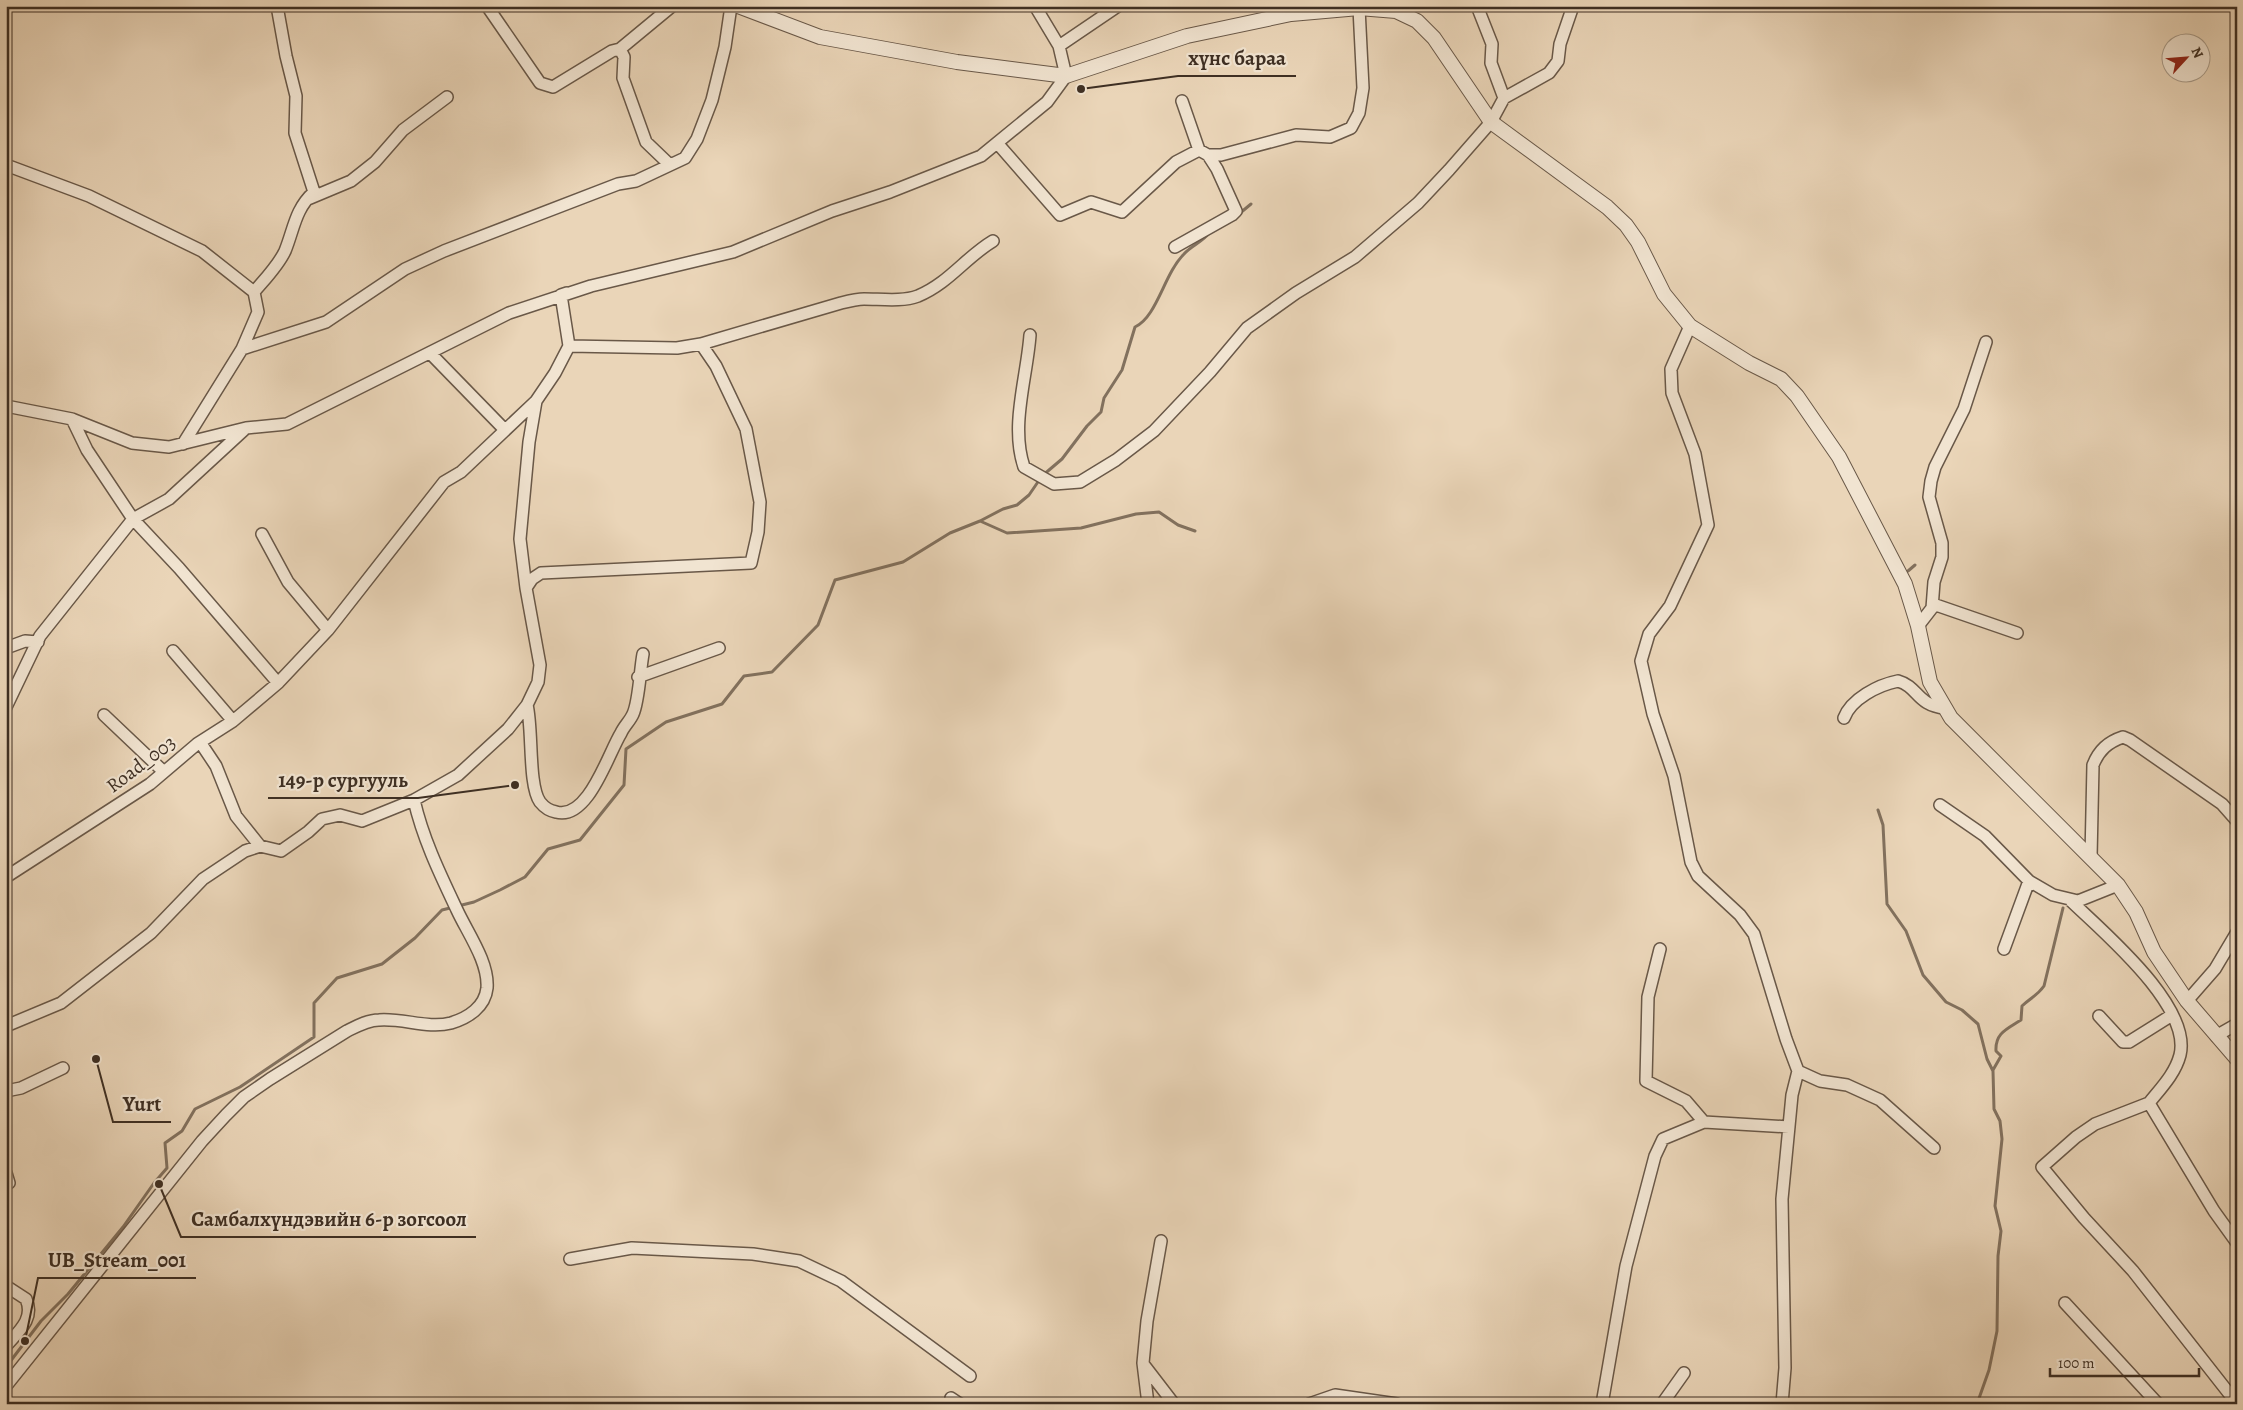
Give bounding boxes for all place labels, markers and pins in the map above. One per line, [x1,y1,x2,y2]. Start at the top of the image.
callout: хүнс бараа [1178,40,1296,76]
callout: 149-р сургууль [268,762,418,798]
callout: Yurt [113,1086,171,1122]
callout: Самбалхүндэвийн 6-р зогсоол [181,1201,476,1237]
callout: UB_Stream_001 [38,1242,196,1278]

